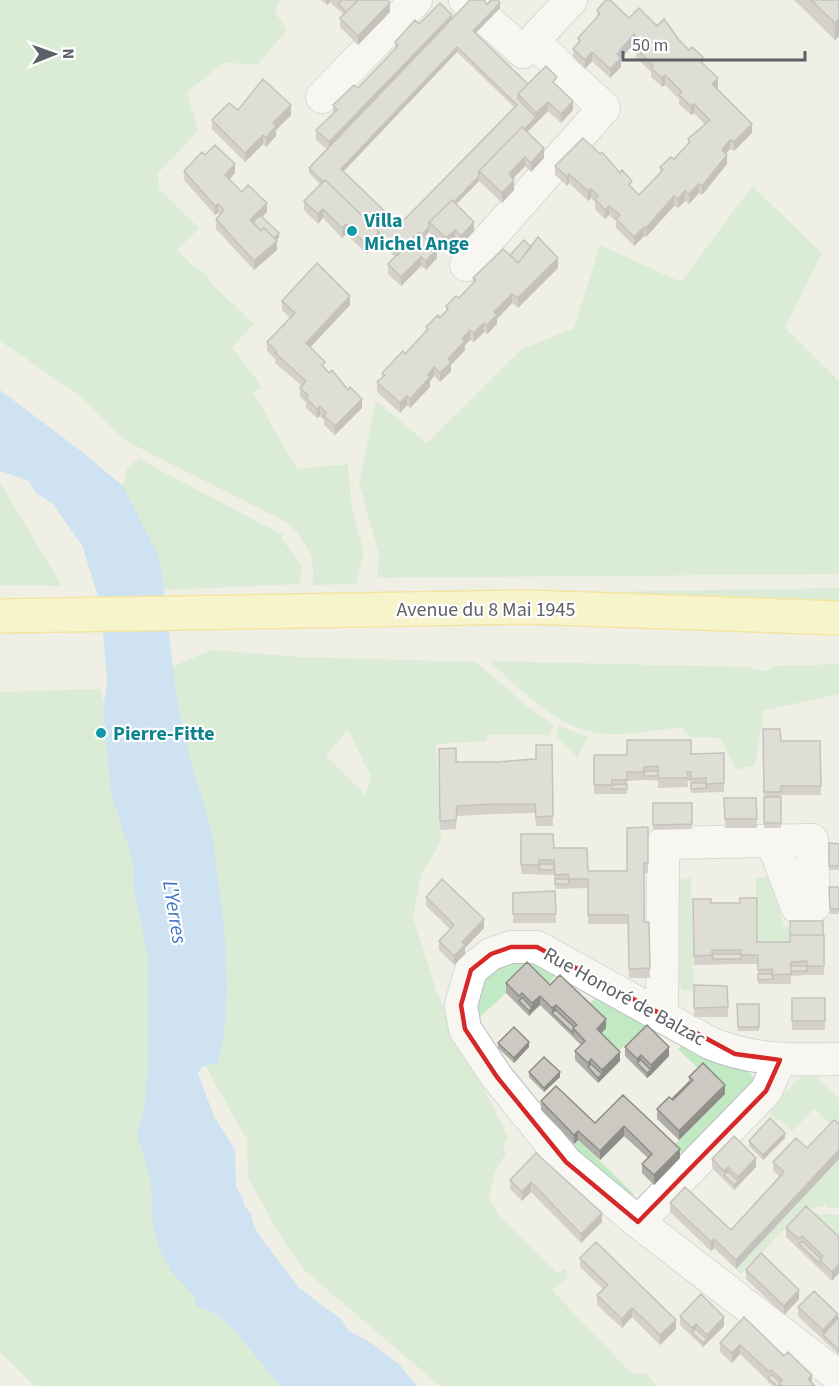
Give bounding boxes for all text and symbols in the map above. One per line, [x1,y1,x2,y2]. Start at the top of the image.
north arrow [24,24,84,84]
scale bar [623,24,804,62]
text: 50 m [632,33,668,58]
text: N [57,48,79,59]
place label: Villa Michel Ange [363,207,469,258]
marker: Villa Michel Ange [345,224,359,238]
street label: Avenue du 8 Mai 1945 [397,596,575,624]
place label: Pierre-Fitte [113,720,215,748]
marker: Pierre-Fitte [94,726,108,740]
water label: L'Yerres [155,878,195,946]
street label: Rue Honoré de Balzac [538,941,711,1053]

